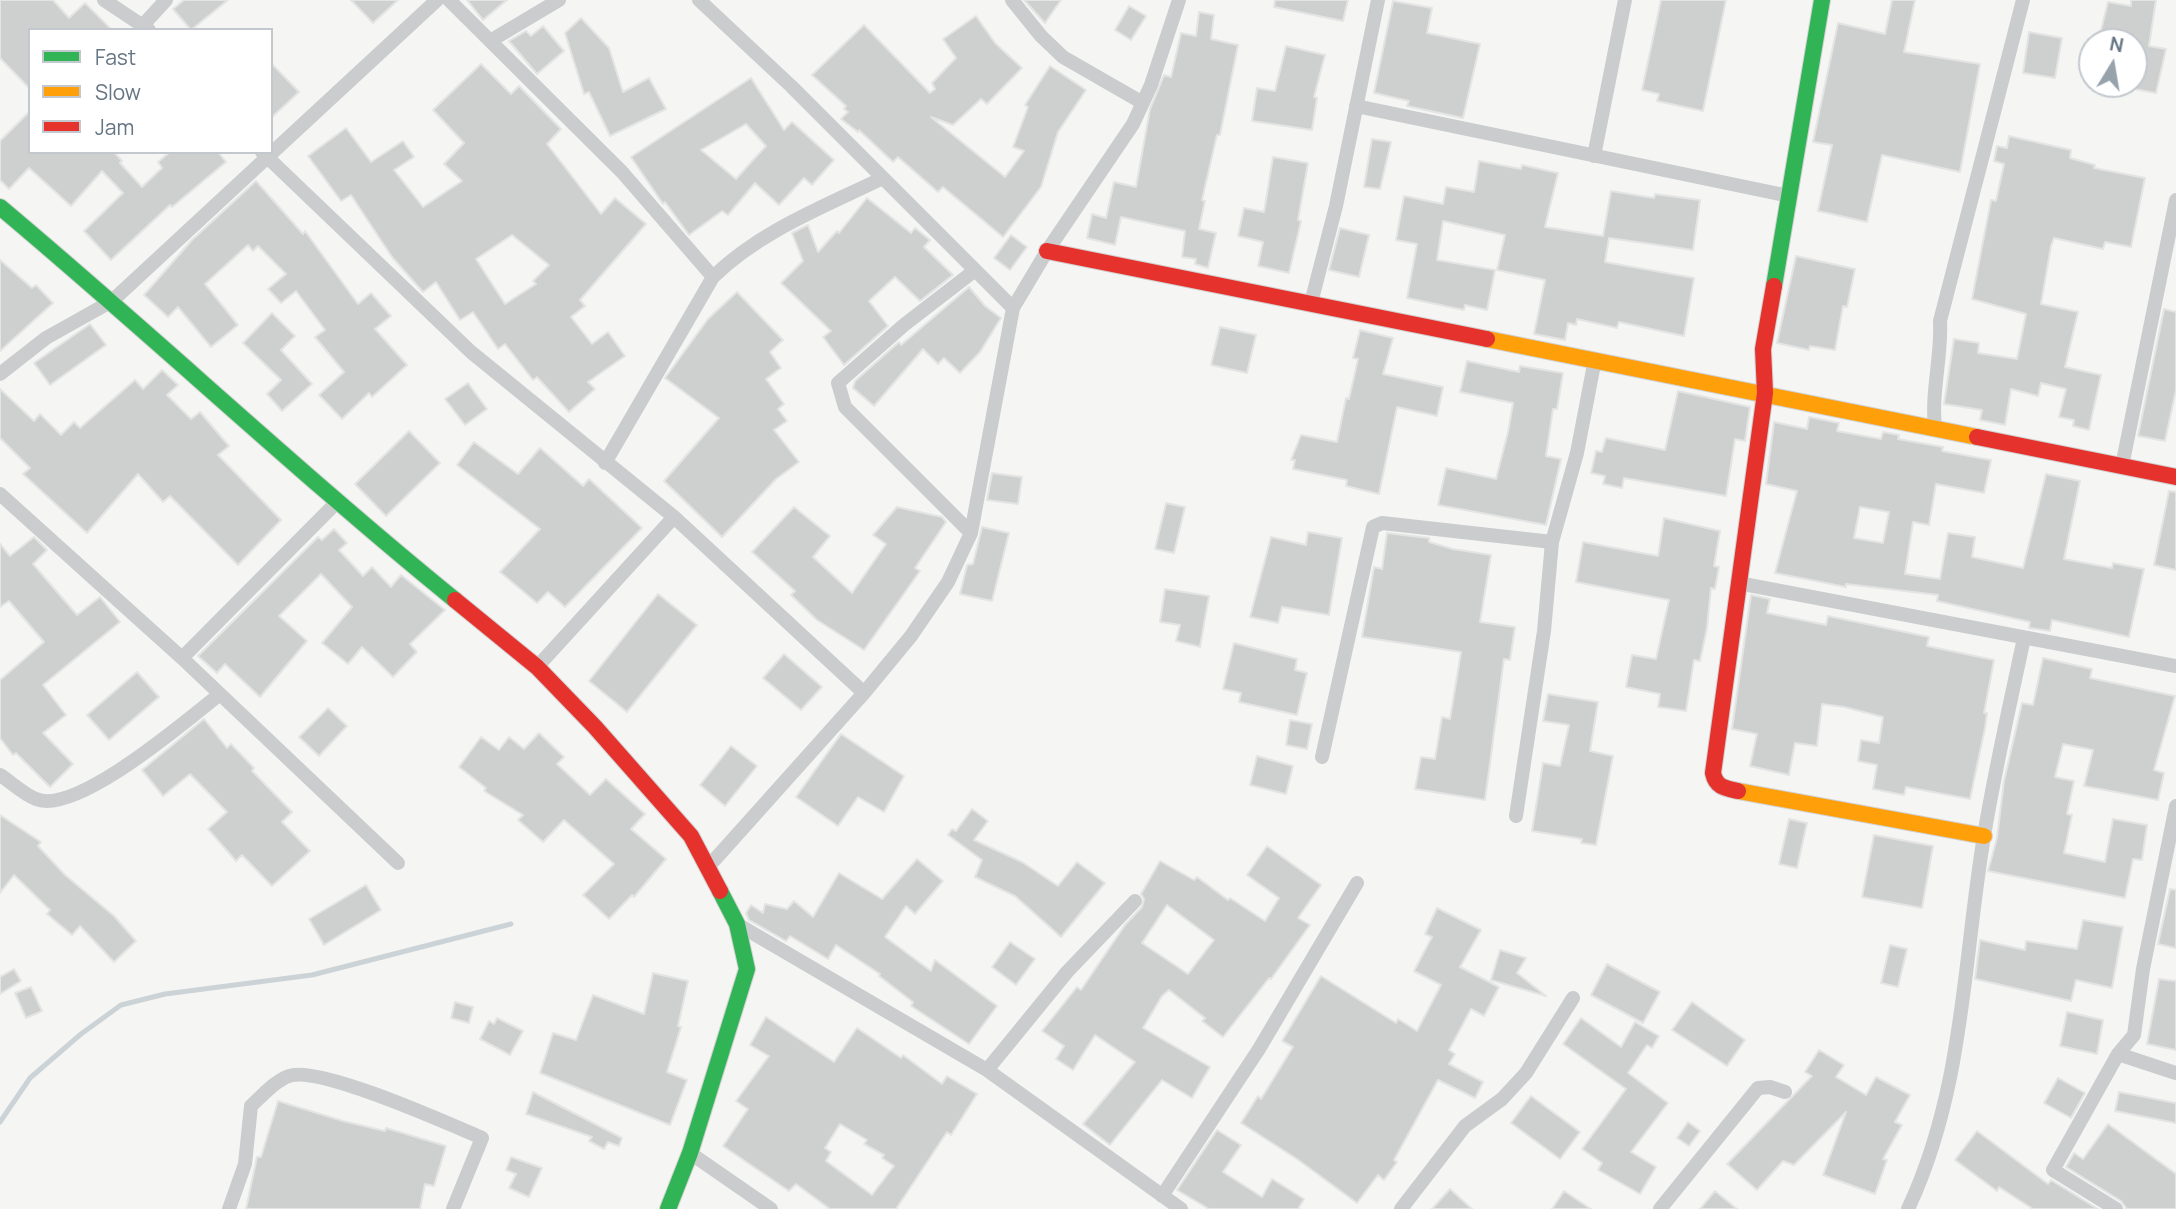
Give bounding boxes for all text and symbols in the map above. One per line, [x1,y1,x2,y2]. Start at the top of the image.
legend [28,28,273,154]
north arrow [2078,28,2148,98]
text: N [2107,30,2126,58]
text: Fast [95,43,136,71]
text: Slow [95,78,141,106]
text: Jam [95,113,134,141]

